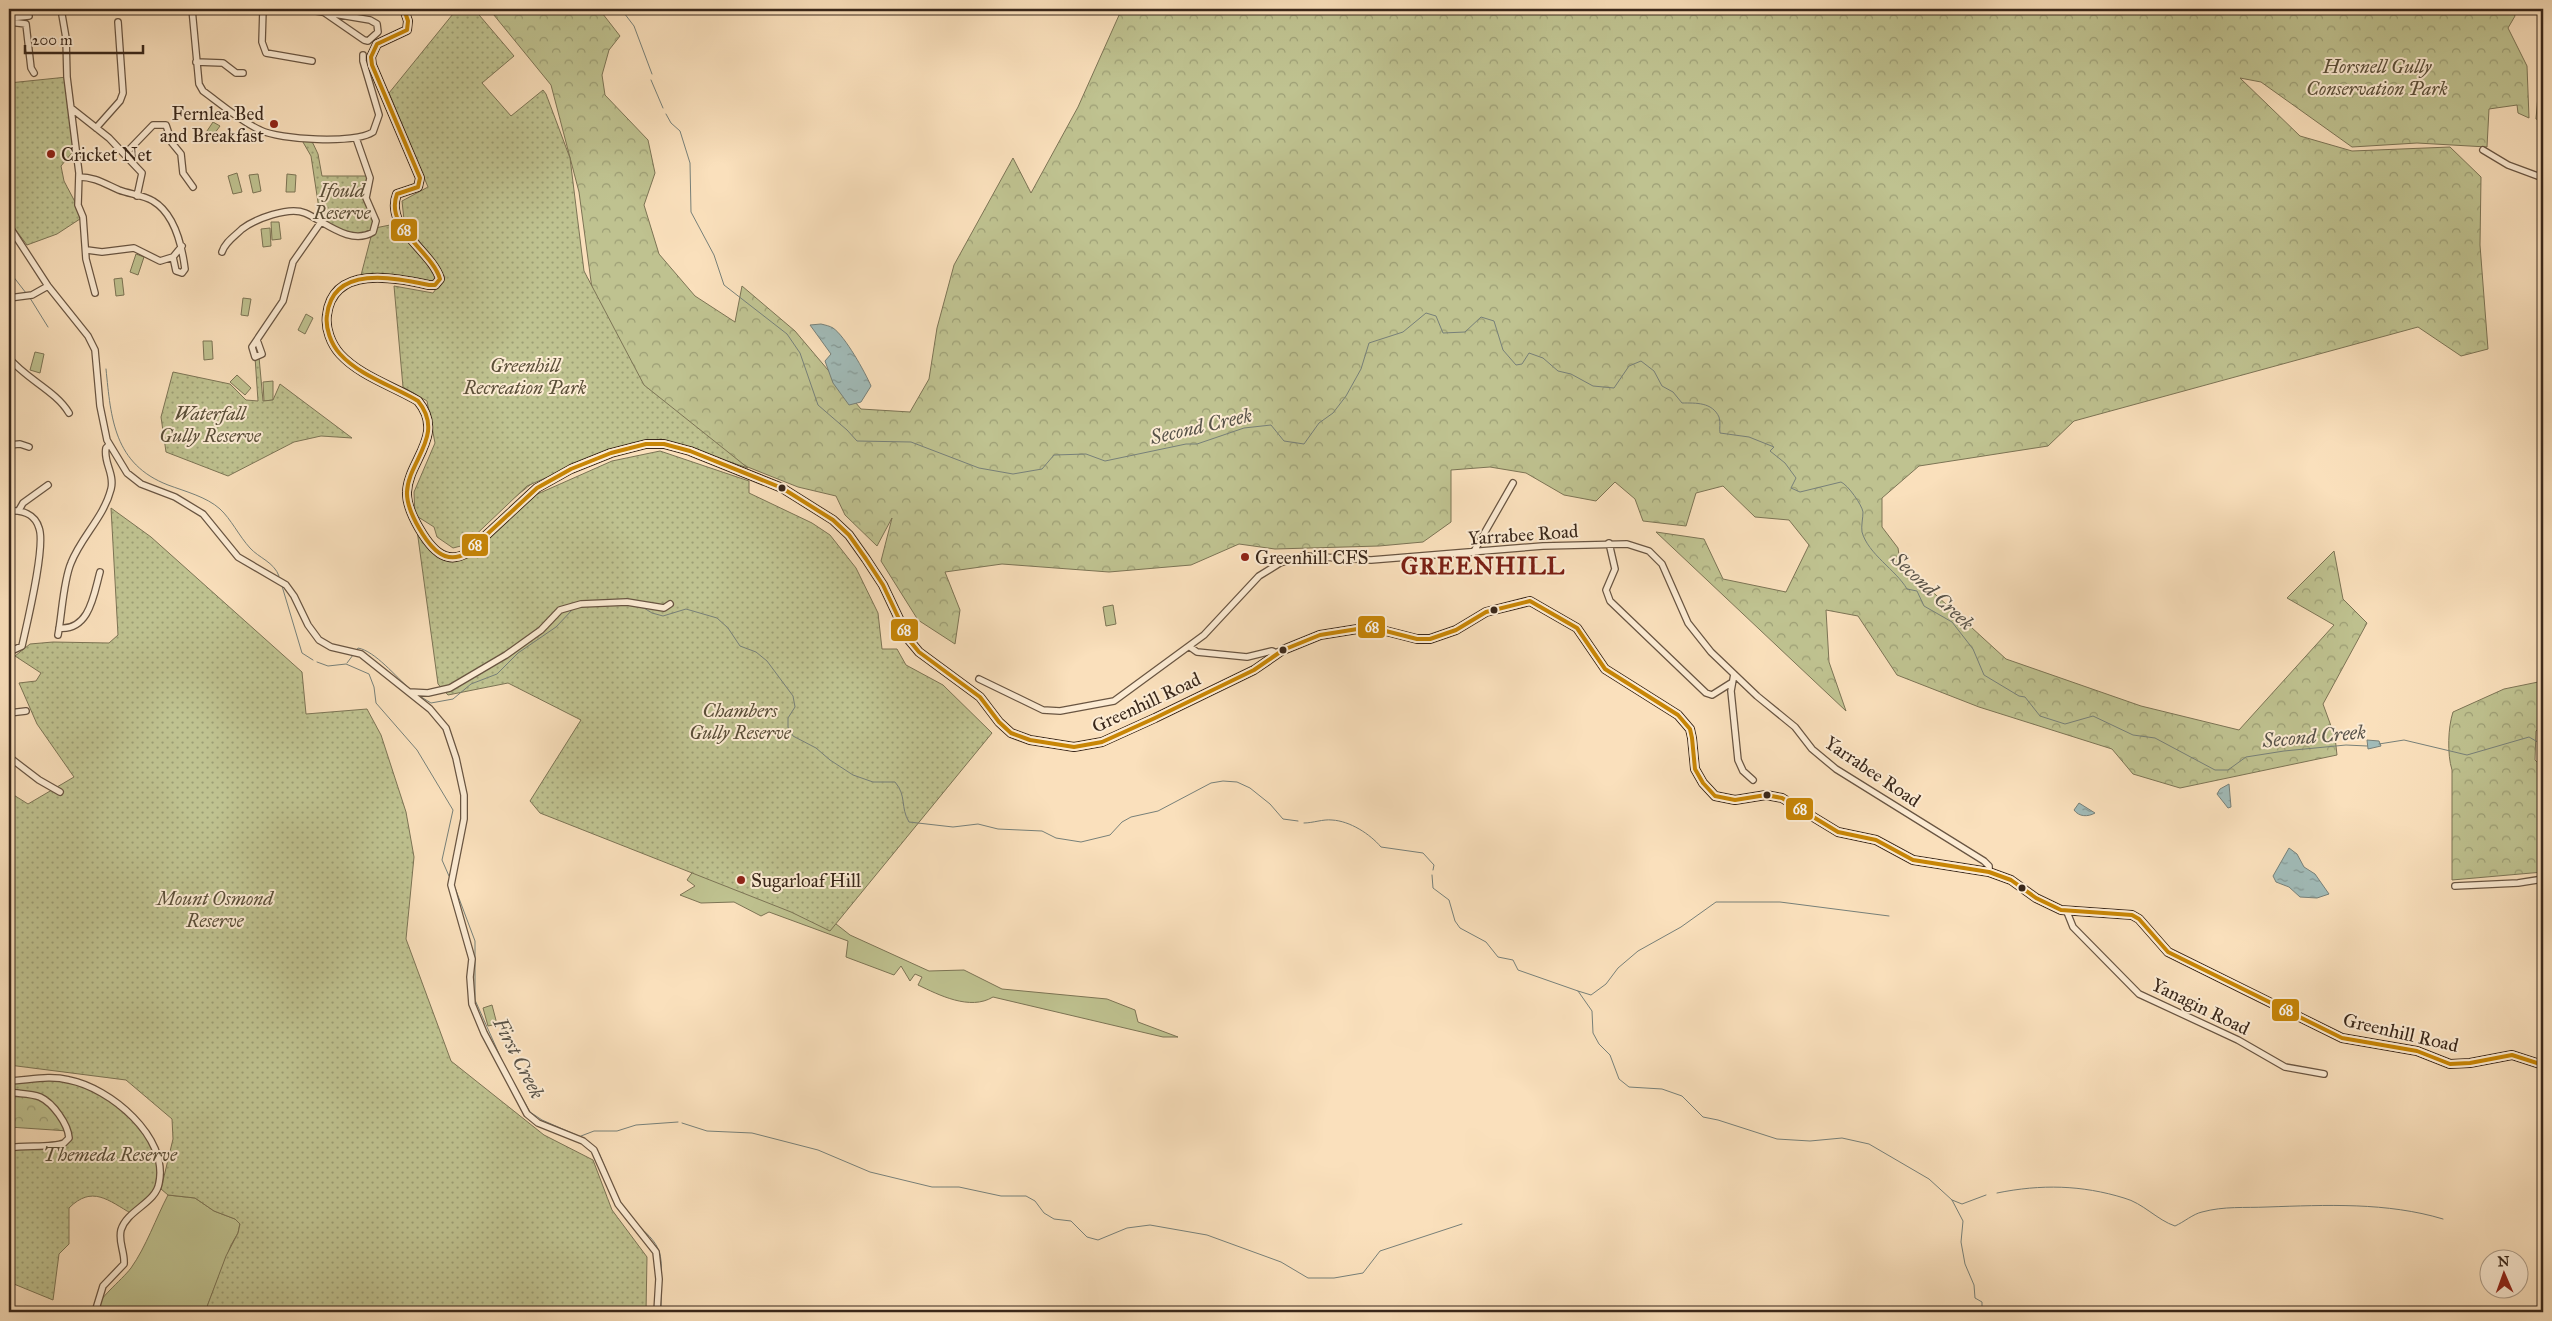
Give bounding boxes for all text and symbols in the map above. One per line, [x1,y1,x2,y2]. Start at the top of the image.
scale bar [25,22,142,54]
text: 200 m [32,31,73,49]
park label: Horsnell Gully Conservation Park [2306,55,2448,100]
place label: Fernlea Bed and Breakfast [160,102,264,147]
marker: Fernlea Bed and Breakfast [268,118,280,130]
place label: Cricket Net [61,143,152,166]
marker: Cricket Net [45,148,57,160]
park label: Ifould Reserve [312,179,372,224]
line badge: 68 [390,218,418,242]
text: 68 [397,222,411,239]
park label: Greenhill Recreation Park [462,354,587,399]
park label: Waterfall Gully Reserve [159,402,262,447]
water label: Second Creek [1147,403,1254,450]
unlabelled marker [777,483,787,493]
street label: Yarrabee Road [1467,519,1580,550]
line badge: 68 [461,533,489,557]
text: 68 [468,537,482,554]
place label: Greenhill CFS [1255,546,1369,569]
water label: Second Creek [1886,546,1979,635]
marker: Greenhill CFS [1239,551,1251,563]
district label: GREENHILL [1401,551,1565,581]
unlabelled marker [1489,605,1499,615]
line badge: 68 [1357,615,1386,639]
line badge: 68 [890,618,919,642]
text: 68 [1365,619,1379,636]
text: 68 [897,622,911,639]
unlabelled marker [1278,645,1288,655]
street label: Greenhill Road [1088,667,1205,738]
park label: Chambers Gully Reserve [689,699,792,744]
water label: Second Creek [2260,720,2367,753]
street label: Yarrabee Road [1820,731,1925,812]
unlabelled marker [1762,790,1772,800]
line badge: 68 [1785,797,1814,821]
text: 68 [1793,801,1807,818]
place label: Sugarloaf Hill [751,869,862,893]
marker: Sugarloaf Hill [735,874,747,886]
unlabelled marker [2017,883,2027,893]
park label: Mount Osmond Reserve [155,887,274,932]
street label: Yanagin Road [2148,973,2254,1041]
line badge: 68 [2271,998,2300,1022]
text: 68 [2279,1002,2293,1019]
street label: Greenhill Road [2341,1008,2461,1057]
water label: First Creek [488,1012,550,1103]
park label: Themeda Reserve [43,1143,178,1166]
north arrow [2480,1248,2530,1298]
text: N [2497,1253,2510,1270]

